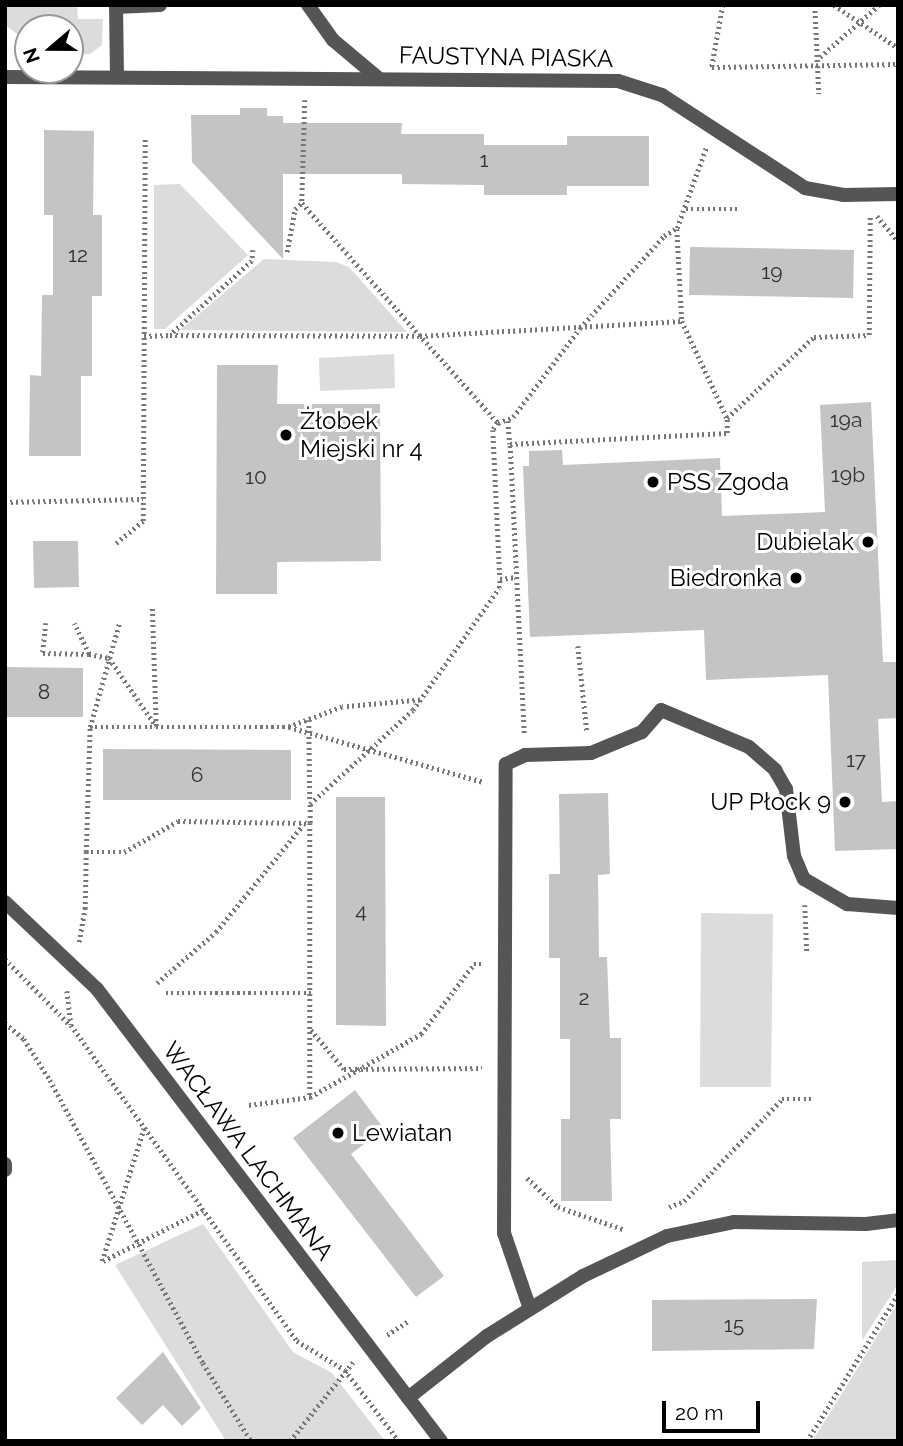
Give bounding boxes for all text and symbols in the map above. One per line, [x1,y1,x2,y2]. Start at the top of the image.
north arrow [14,14,84,84]
street label: FAUSTYNA PIASKA [398,41,614,73]
text: N [18,45,44,66]
house number: 1 [480,147,488,173]
house number: 12 [68,242,88,268]
house number: 19 [761,259,783,285]
place label: Żłobek Miejski nr 4 [300,407,423,463]
house number: 19a [830,407,862,433]
marker: Żłobek Miejski nr 4 [278,427,294,443]
house number: 19b [831,462,865,488]
house number: 10 [245,464,267,490]
place label: PSS Zgoda [667,468,789,496]
marker: PSS Zgoda [645,474,661,490]
place label: Dubielak [756,528,854,556]
marker: Dubielak [860,534,876,550]
place label: Biedronka [670,564,782,592]
marker: Biedronka [788,570,804,586]
house number: 8 [38,679,50,705]
house number: 17 [846,747,866,773]
house number: 6 [191,762,203,788]
place label: UP Płock 9 [710,788,831,816]
marker: UP Płock 9 [837,794,853,810]
house number: 4 [355,898,367,924]
house number: 2 [579,985,589,1011]
street label: WACŁAWA LACHMANA [156,1036,340,1266]
place label: Lewiatan [352,1119,452,1147]
marker: Lewiatan [330,1125,346,1141]
house number: 15 [724,1312,744,1338]
scale bar [665,1386,763,1430]
text: 20 m [675,1400,723,1425]

